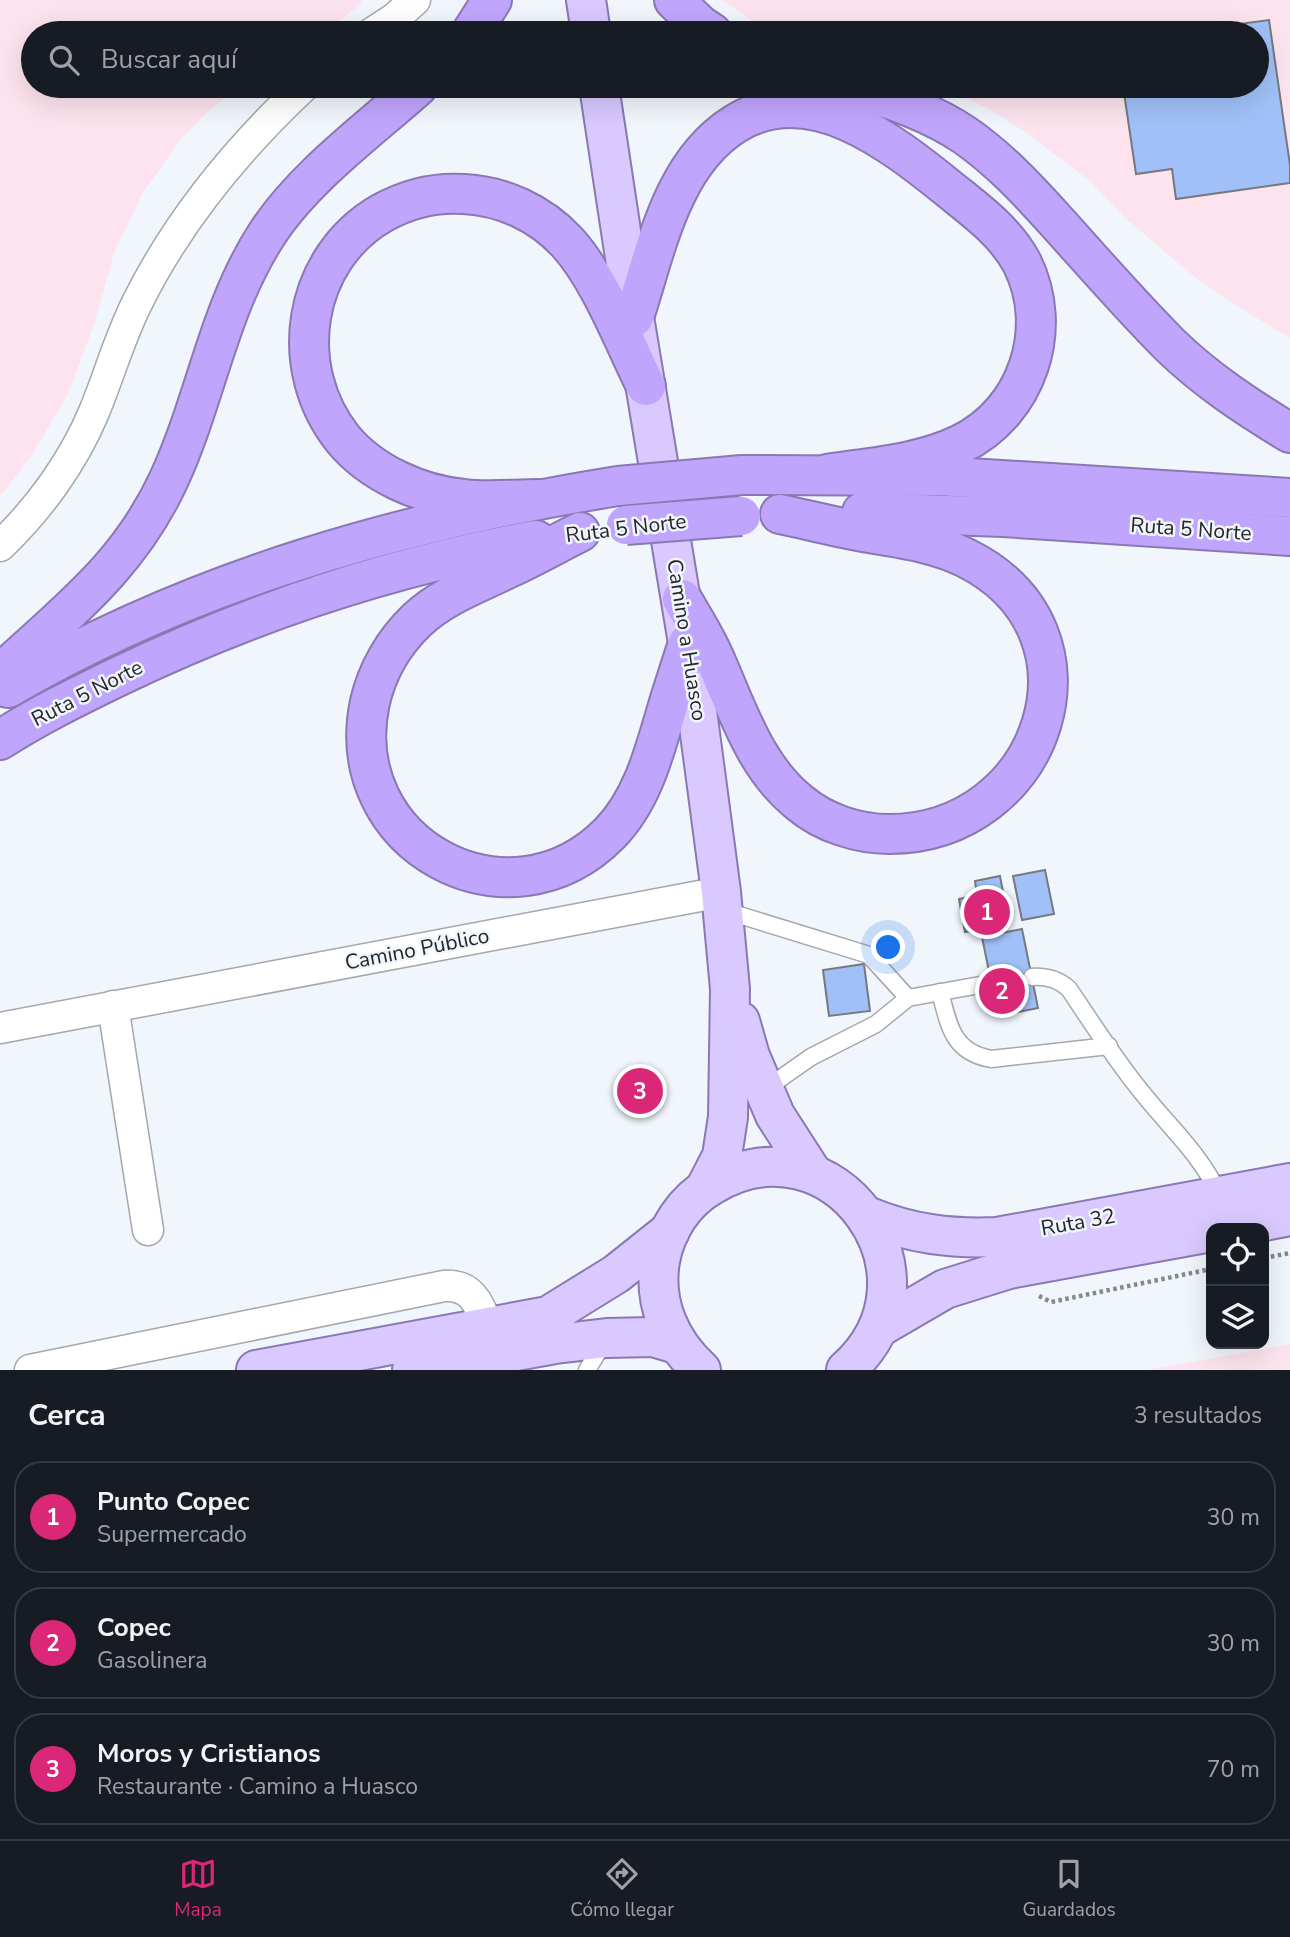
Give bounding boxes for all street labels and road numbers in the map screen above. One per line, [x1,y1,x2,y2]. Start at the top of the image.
street label: Ruta 5 Norte [564,507,688,549]
street label: Ruta 5 Norte [1129,511,1253,547]
street label: Camino a Huasco [660,557,714,723]
street label: Ruta 5 Norte [27,653,147,733]
street label: Camino Público [343,921,491,977]
street label: Ruta 32 [1039,1202,1117,1242]

